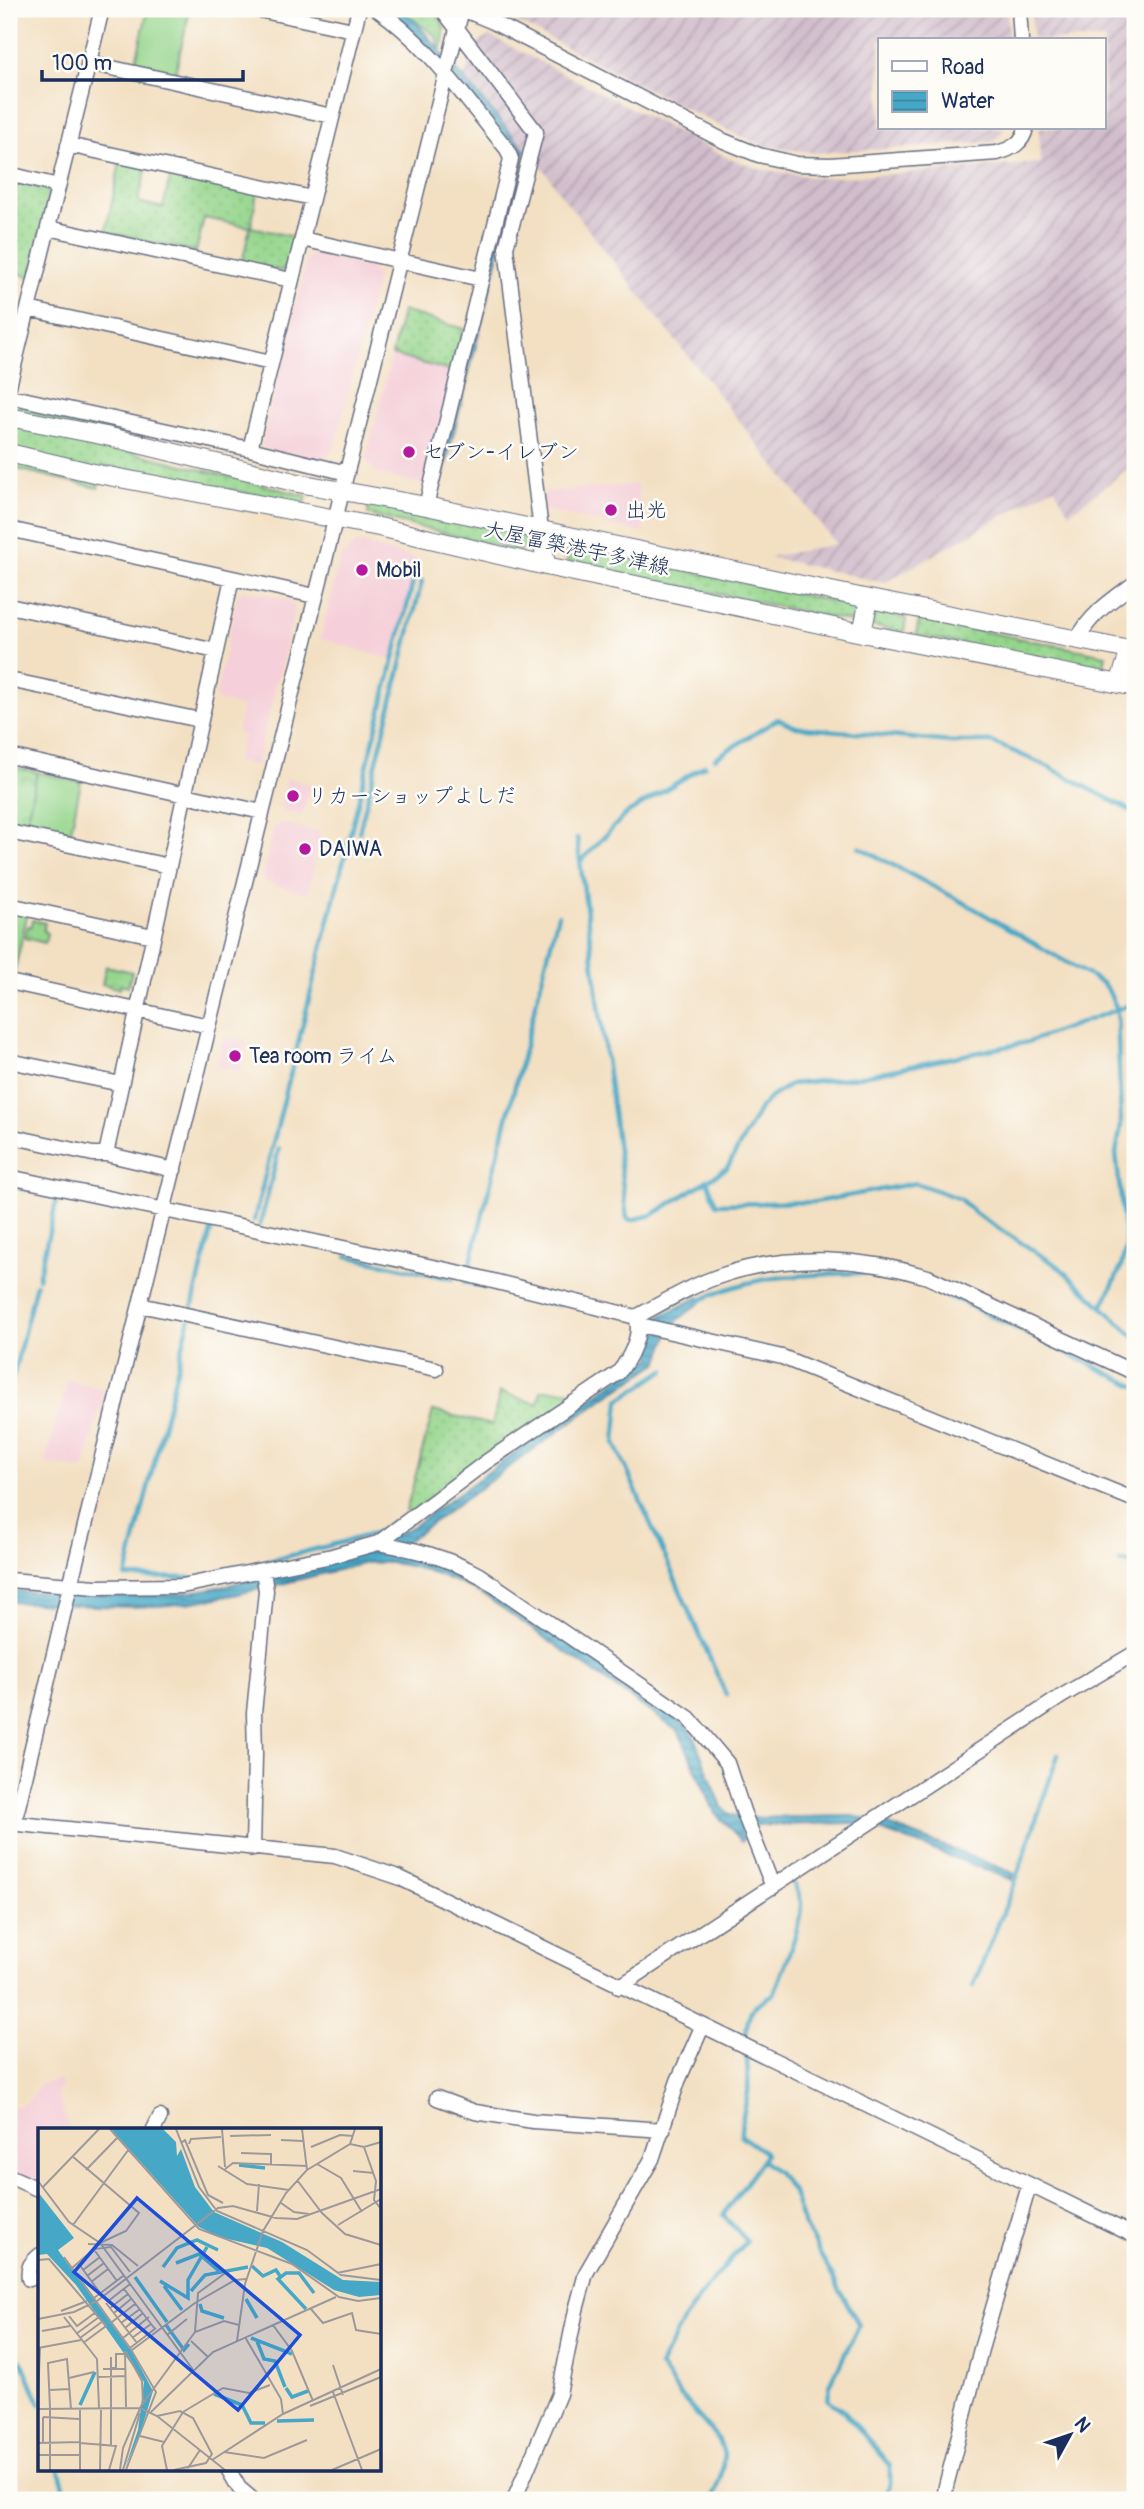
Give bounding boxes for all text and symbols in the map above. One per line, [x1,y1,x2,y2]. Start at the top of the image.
scale bar [42,38,243,82]
legend [878,38,1106,130]
text: 100 m [52,50,112,77]
text: Road [941,54,985,81]
text: Water [941,88,995,115]
place label: セブン-イレブン [423,439,579,466]
marker: セブン-イレブン [401,444,417,460]
place label: 出光 [625,497,667,524]
marker: 出光 [603,502,619,518]
street label: 大屋冨築港宇多津線 [482,516,672,581]
place label: Mobil [376,557,421,584]
marker: Mobil [354,562,370,578]
place label: リカーショップよしだ [307,783,517,810]
marker: リカーショップよしだ [285,788,301,804]
place label: DAIWA [319,836,382,863]
marker: DAIWA [297,841,313,857]
place label: Tea room ライム [249,1043,398,1070]
marker: Tea room ライム [227,1048,243,1064]
inset map [38,2128,382,2470]
north arrow [1036,2400,1106,2470]
text: N [1069,2412,1096,2437]

